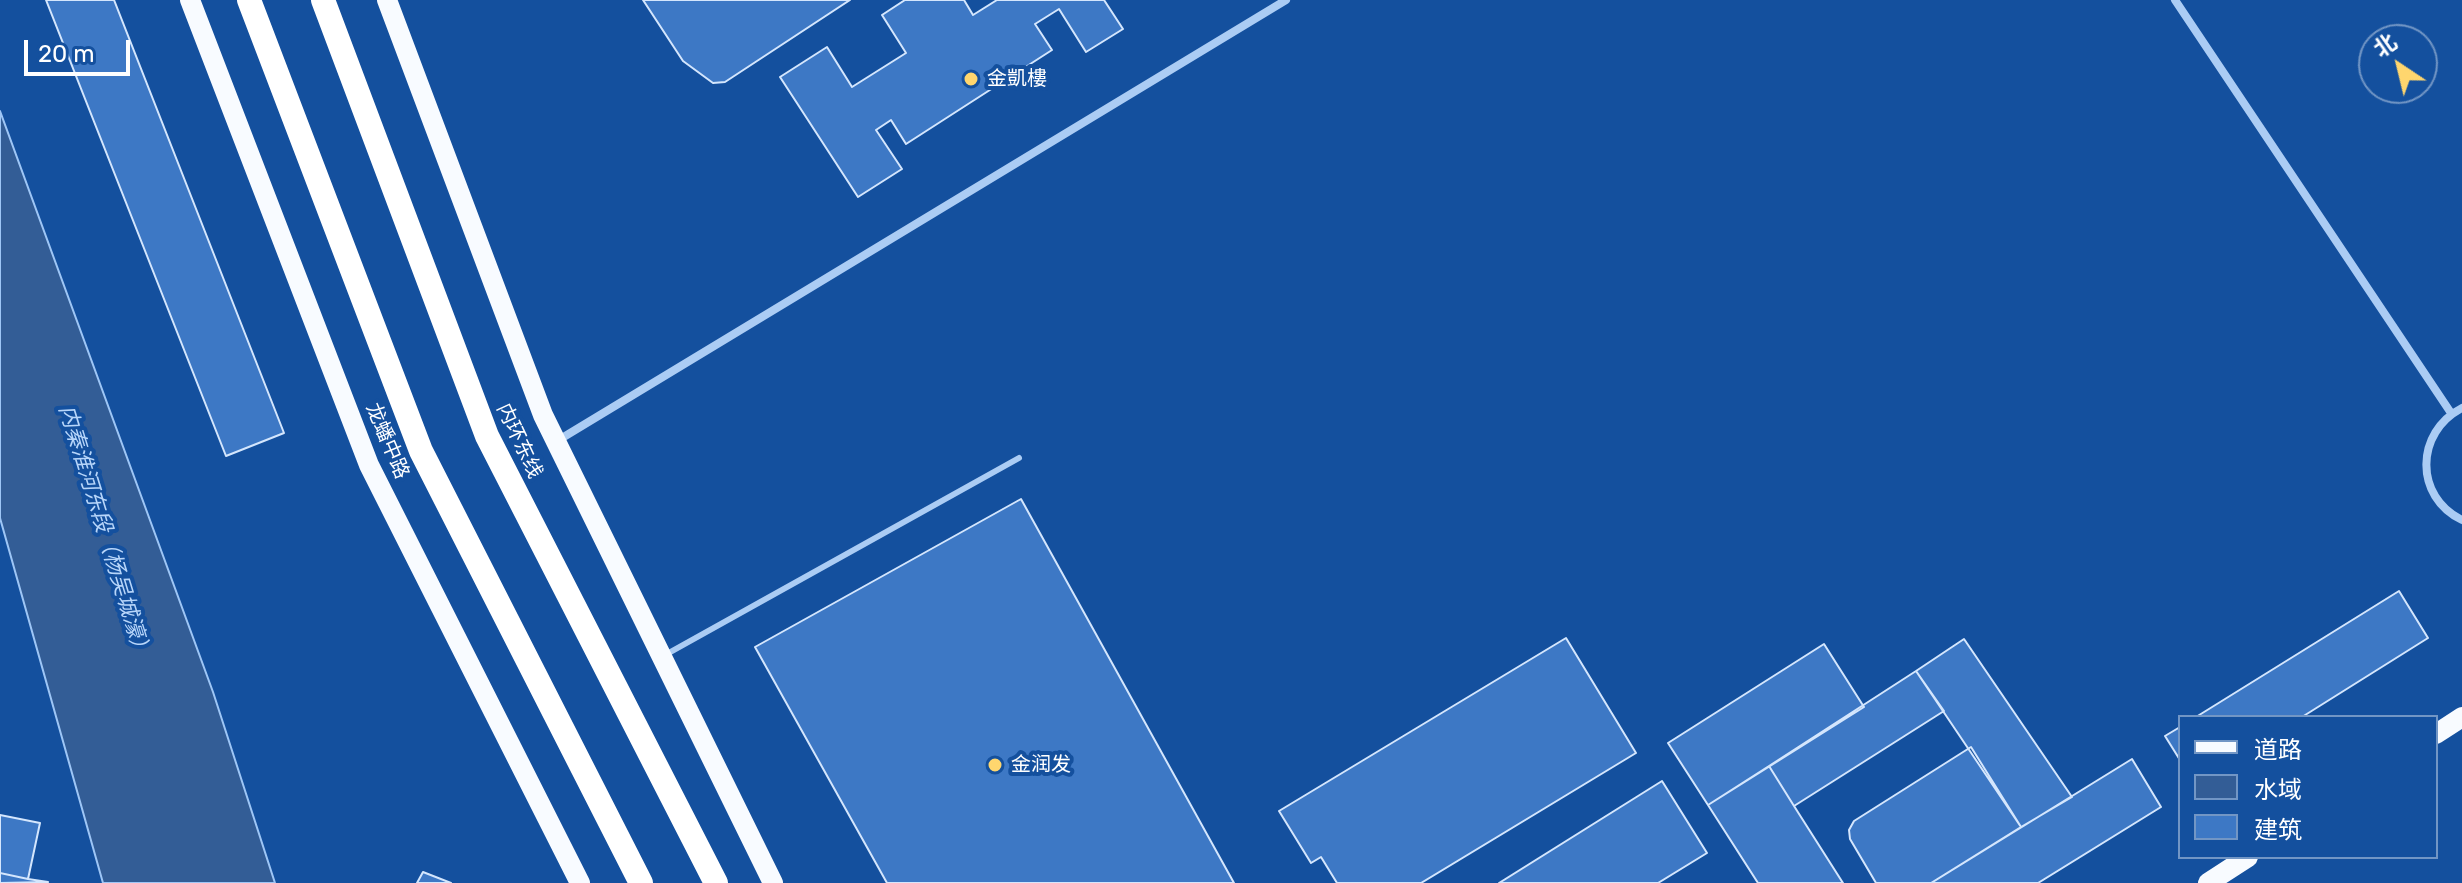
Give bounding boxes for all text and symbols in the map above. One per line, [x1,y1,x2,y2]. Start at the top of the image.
scale bar [28,24,134,74]
north arrow [2358,24,2438,104]
text: 北 [2368,28,2402,63]
text: 20 m [38,40,95,68]
place label: 金凱樓 [987,67,1047,91]
marker: 金凱樓 [962,70,980,88]
street label: 龙蟠中路 [360,399,414,483]
street label: 内环东线 [491,400,547,482]
water label: 内秦淮河东段（杨吴城濠） [53,402,155,662]
legend [2178,715,2438,859]
text: 道路 [2254,736,2302,764]
place label: 金润发 [1011,753,1071,777]
marker: 金润发 [986,756,1004,774]
text: 水域 [2254,776,2302,804]
text: 建筑 [2254,816,2302,844]

